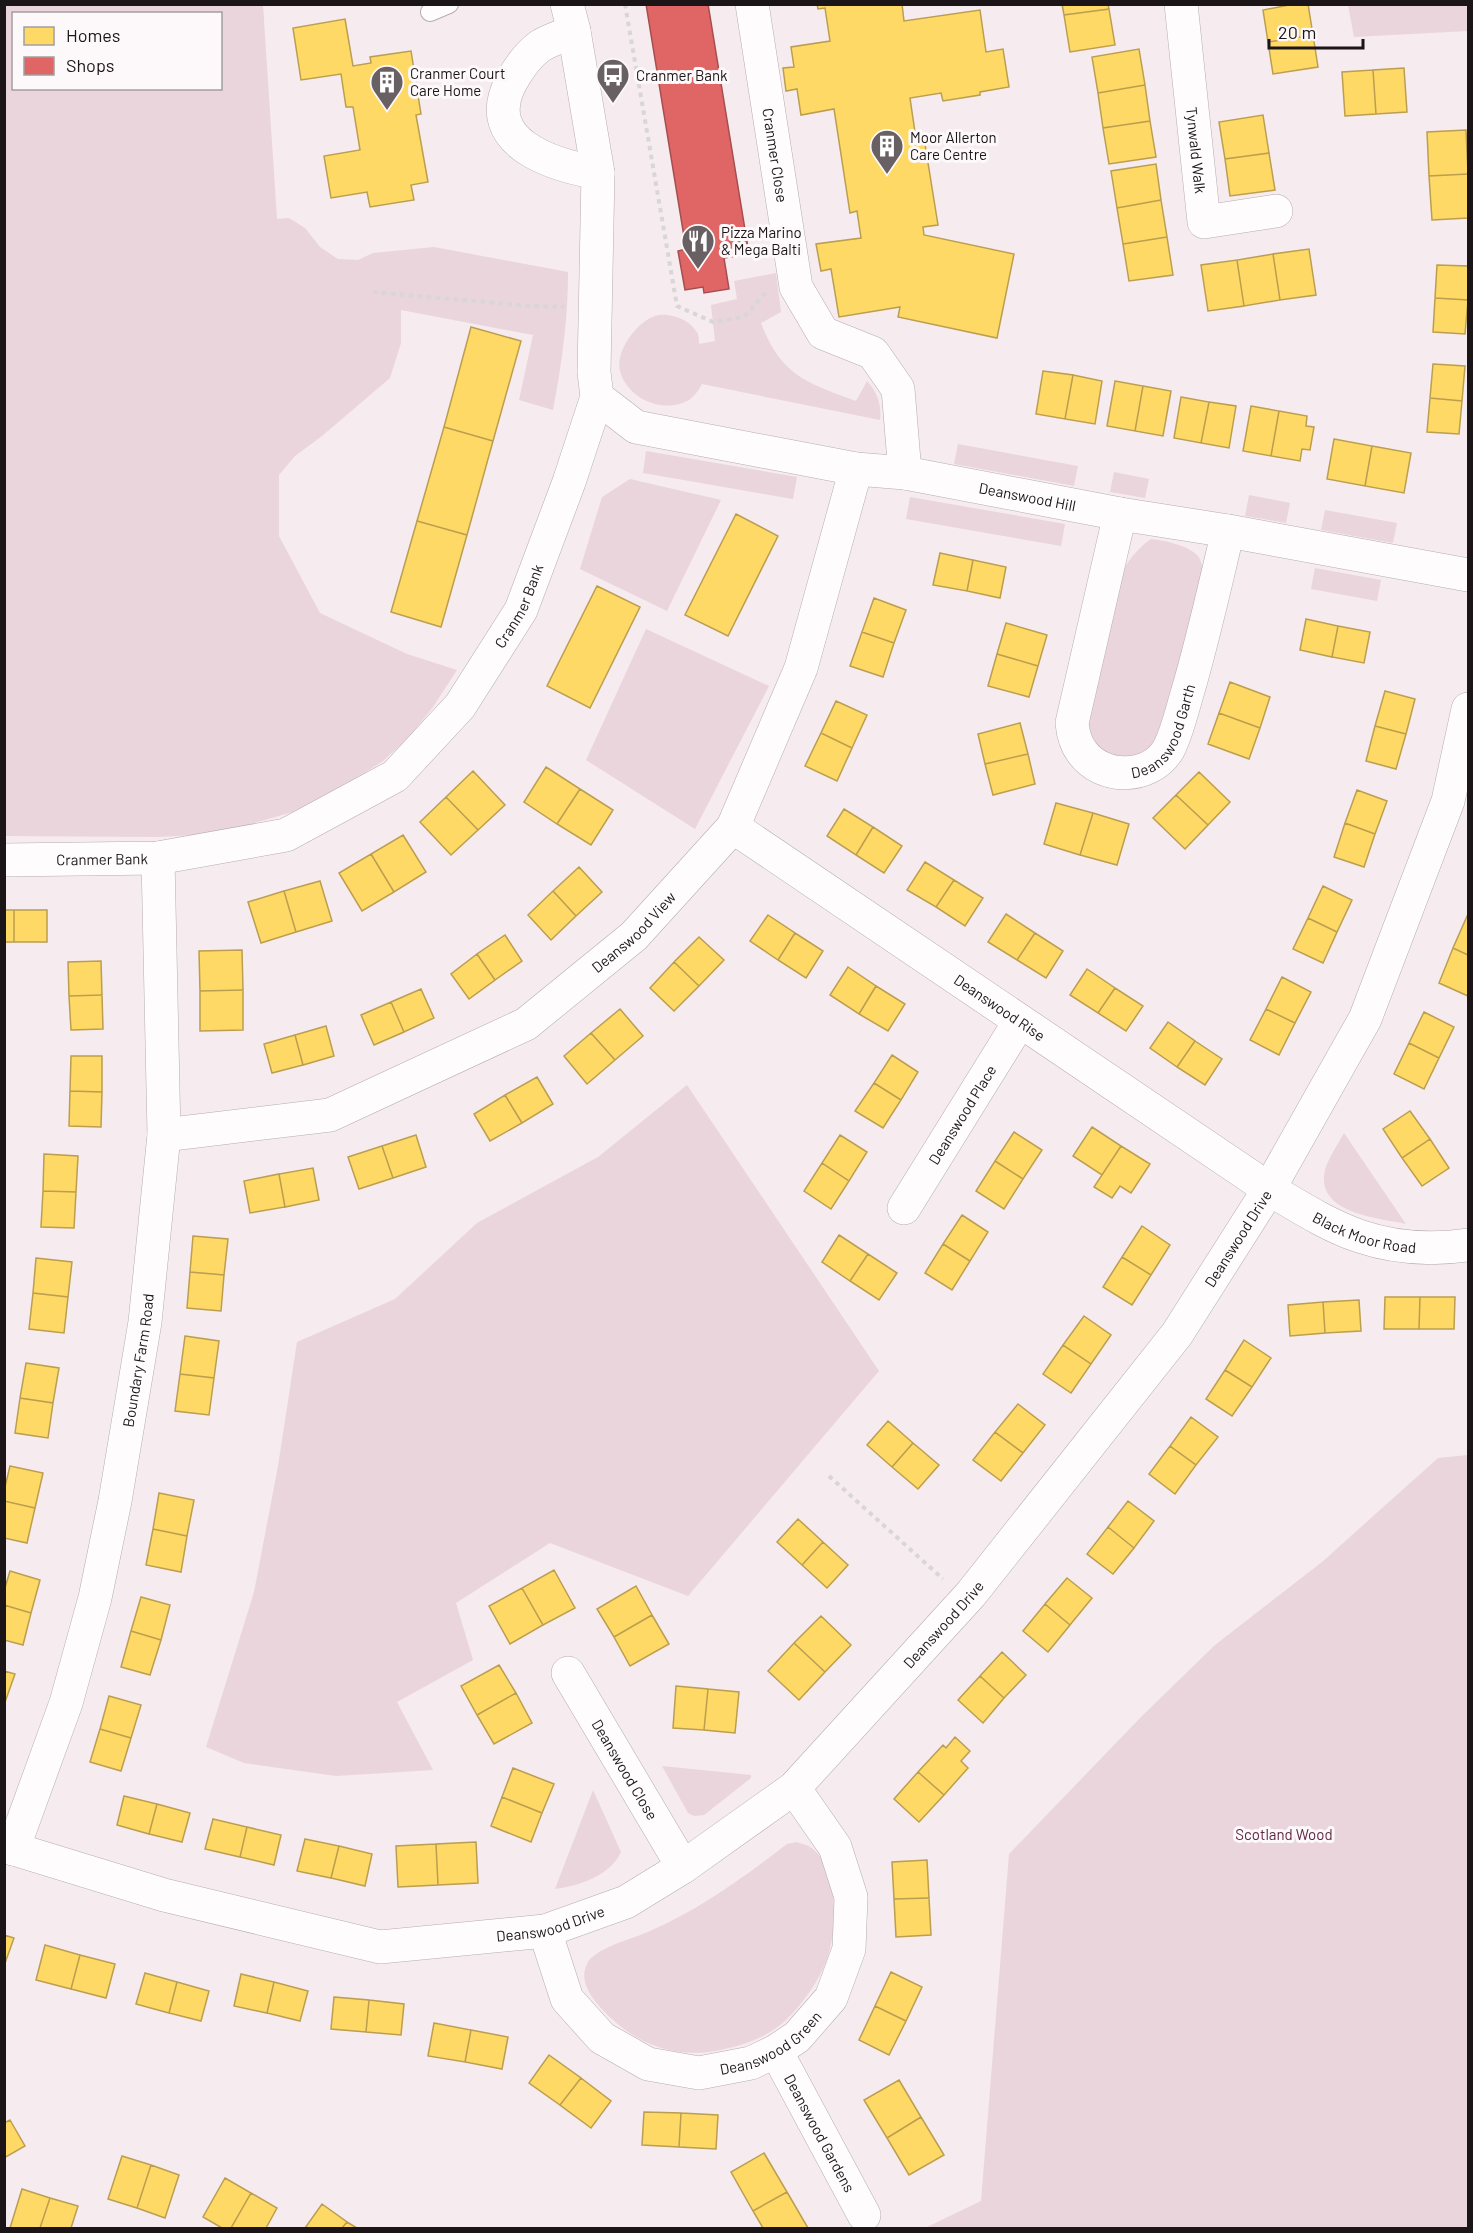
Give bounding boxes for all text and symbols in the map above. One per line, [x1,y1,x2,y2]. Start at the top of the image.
legend [12,12,222,90]
scale bar [1269,12,1364,50]
text: 20 m [1278,21,1316,43]
text: Homes [66,24,120,46]
text: Shops [66,54,115,76]
bus stop icon: Cranmer Bank [595,57,631,104]
building icon: Cranmer Court Care Home [369,64,405,111]
place label: Cranmer Court Care Home [410,64,505,99]
place label: Cranmer Bank [636,66,728,84]
street label: Tynwald Walk [1183,106,1210,195]
street label: Cranmer Close [759,107,792,204]
building icon: Moor Allerton Care Centre [869,128,905,175]
place label: Moor Allerton Care Centre [910,128,997,163]
restaurant icon: Pizza Marino & Mega Balti [680,223,716,270]
place label: Pizza Marino & Mega Balti [721,223,802,258]
street label: Deanswood Hill [977,478,1077,514]
street label: Cranmer Bank [490,561,547,651]
street label: Deanswood Garth [1129,682,1198,781]
street label: Cranmer Bank [56,849,148,868]
street label: Deanswood View [588,888,679,976]
street label: Deanswood Rise [951,970,1049,1044]
street label: Deanswood Place [924,1061,1000,1168]
street label: Deanswood Drive [1200,1187,1275,1290]
street label: Black Moor Road [1310,1208,1417,1256]
street label: Boundary Farm Road [119,1292,157,1428]
street label: Deanswood Drive [899,1577,987,1672]
street label: Deanswood Close [588,1716,662,1823]
park label: Scotland Wood [1235,1825,1333,1843]
street label: Deanswood Drive [495,1901,607,1945]
street label: Deanswood Green [718,2007,825,2078]
street label: Deanswood Gardens [781,2071,859,2195]

